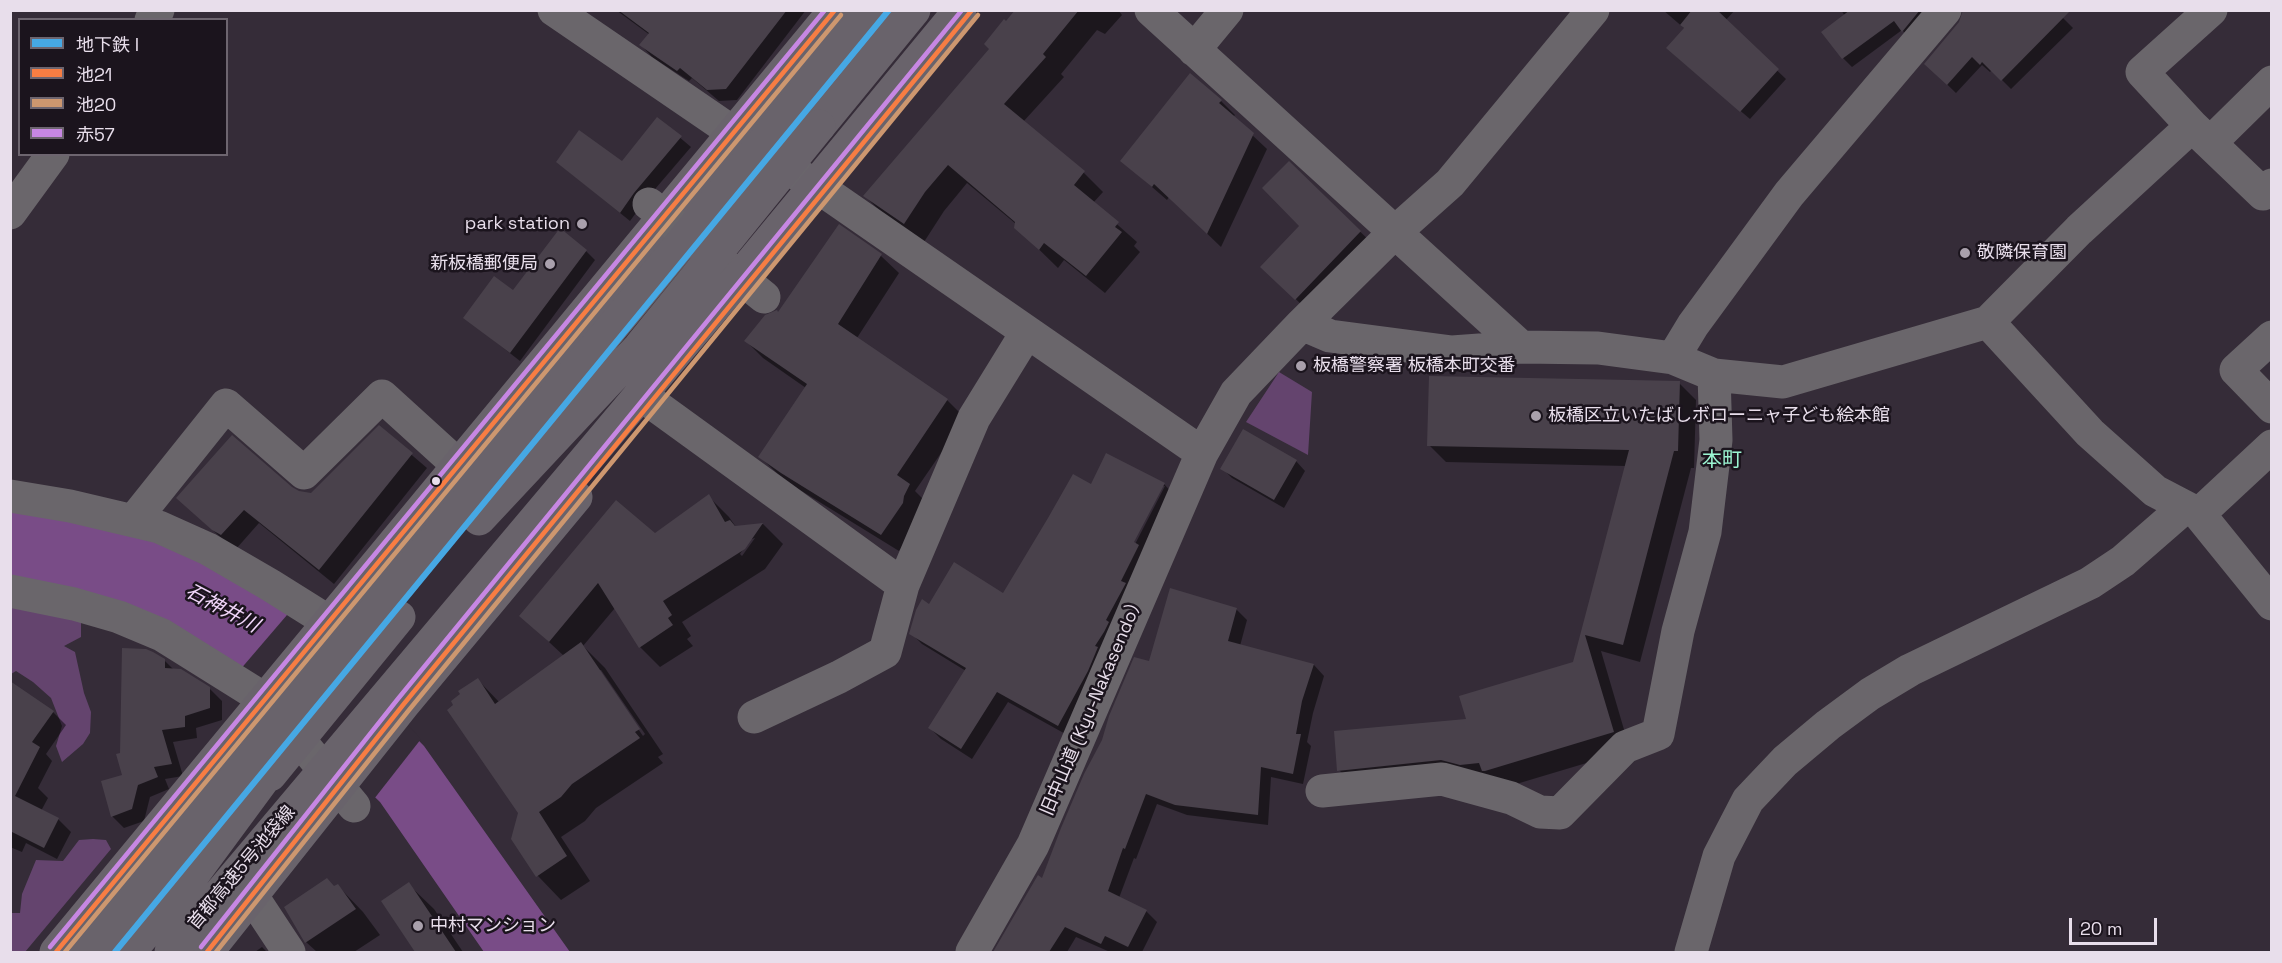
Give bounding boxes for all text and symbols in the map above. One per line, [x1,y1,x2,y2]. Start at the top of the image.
legend [18,18,228,156]
text: 地下鉄 I [76,33,139,56]
text: 池21 [76,63,112,86]
text: 池20 [76,93,116,116]
text: 赤57 [76,123,115,146]
place label: park station [465,213,570,235]
marker: park station [575,217,589,231]
place label: 敬隣保育園 [1977,242,2067,264]
marker: 敬隣保育園 [1958,246,1972,260]
place label: 新板橋郵便局 [430,253,538,275]
marker: 新板橋郵便局 [543,257,557,271]
place label: 板橋警察署 板橋本町交番 [1313,355,1516,377]
marker: 板橋警察署 板橋本町交番 [1294,359,1308,373]
place label: 板橋区立いたばしボローニャ子ども絵本館 [1548,405,1890,427]
marker: 板橋区立いたばしボローニャ子ども絵本館 [1529,409,1543,423]
district label: 本町 [1702,449,1742,473]
unlabelled marker [430,475,442,487]
water label: 石神井川 [181,580,263,638]
street label: 旧中山道 (Kyu-Nakasendo） [1036,591,1150,819]
street label: 首都高速5号池袋線 [184,802,300,934]
scale bar [2072,906,2160,944]
place label: 中村マンション [430,915,556,937]
text: 20 m [2080,917,2123,940]
marker: 中村マンション [411,919,425,933]

